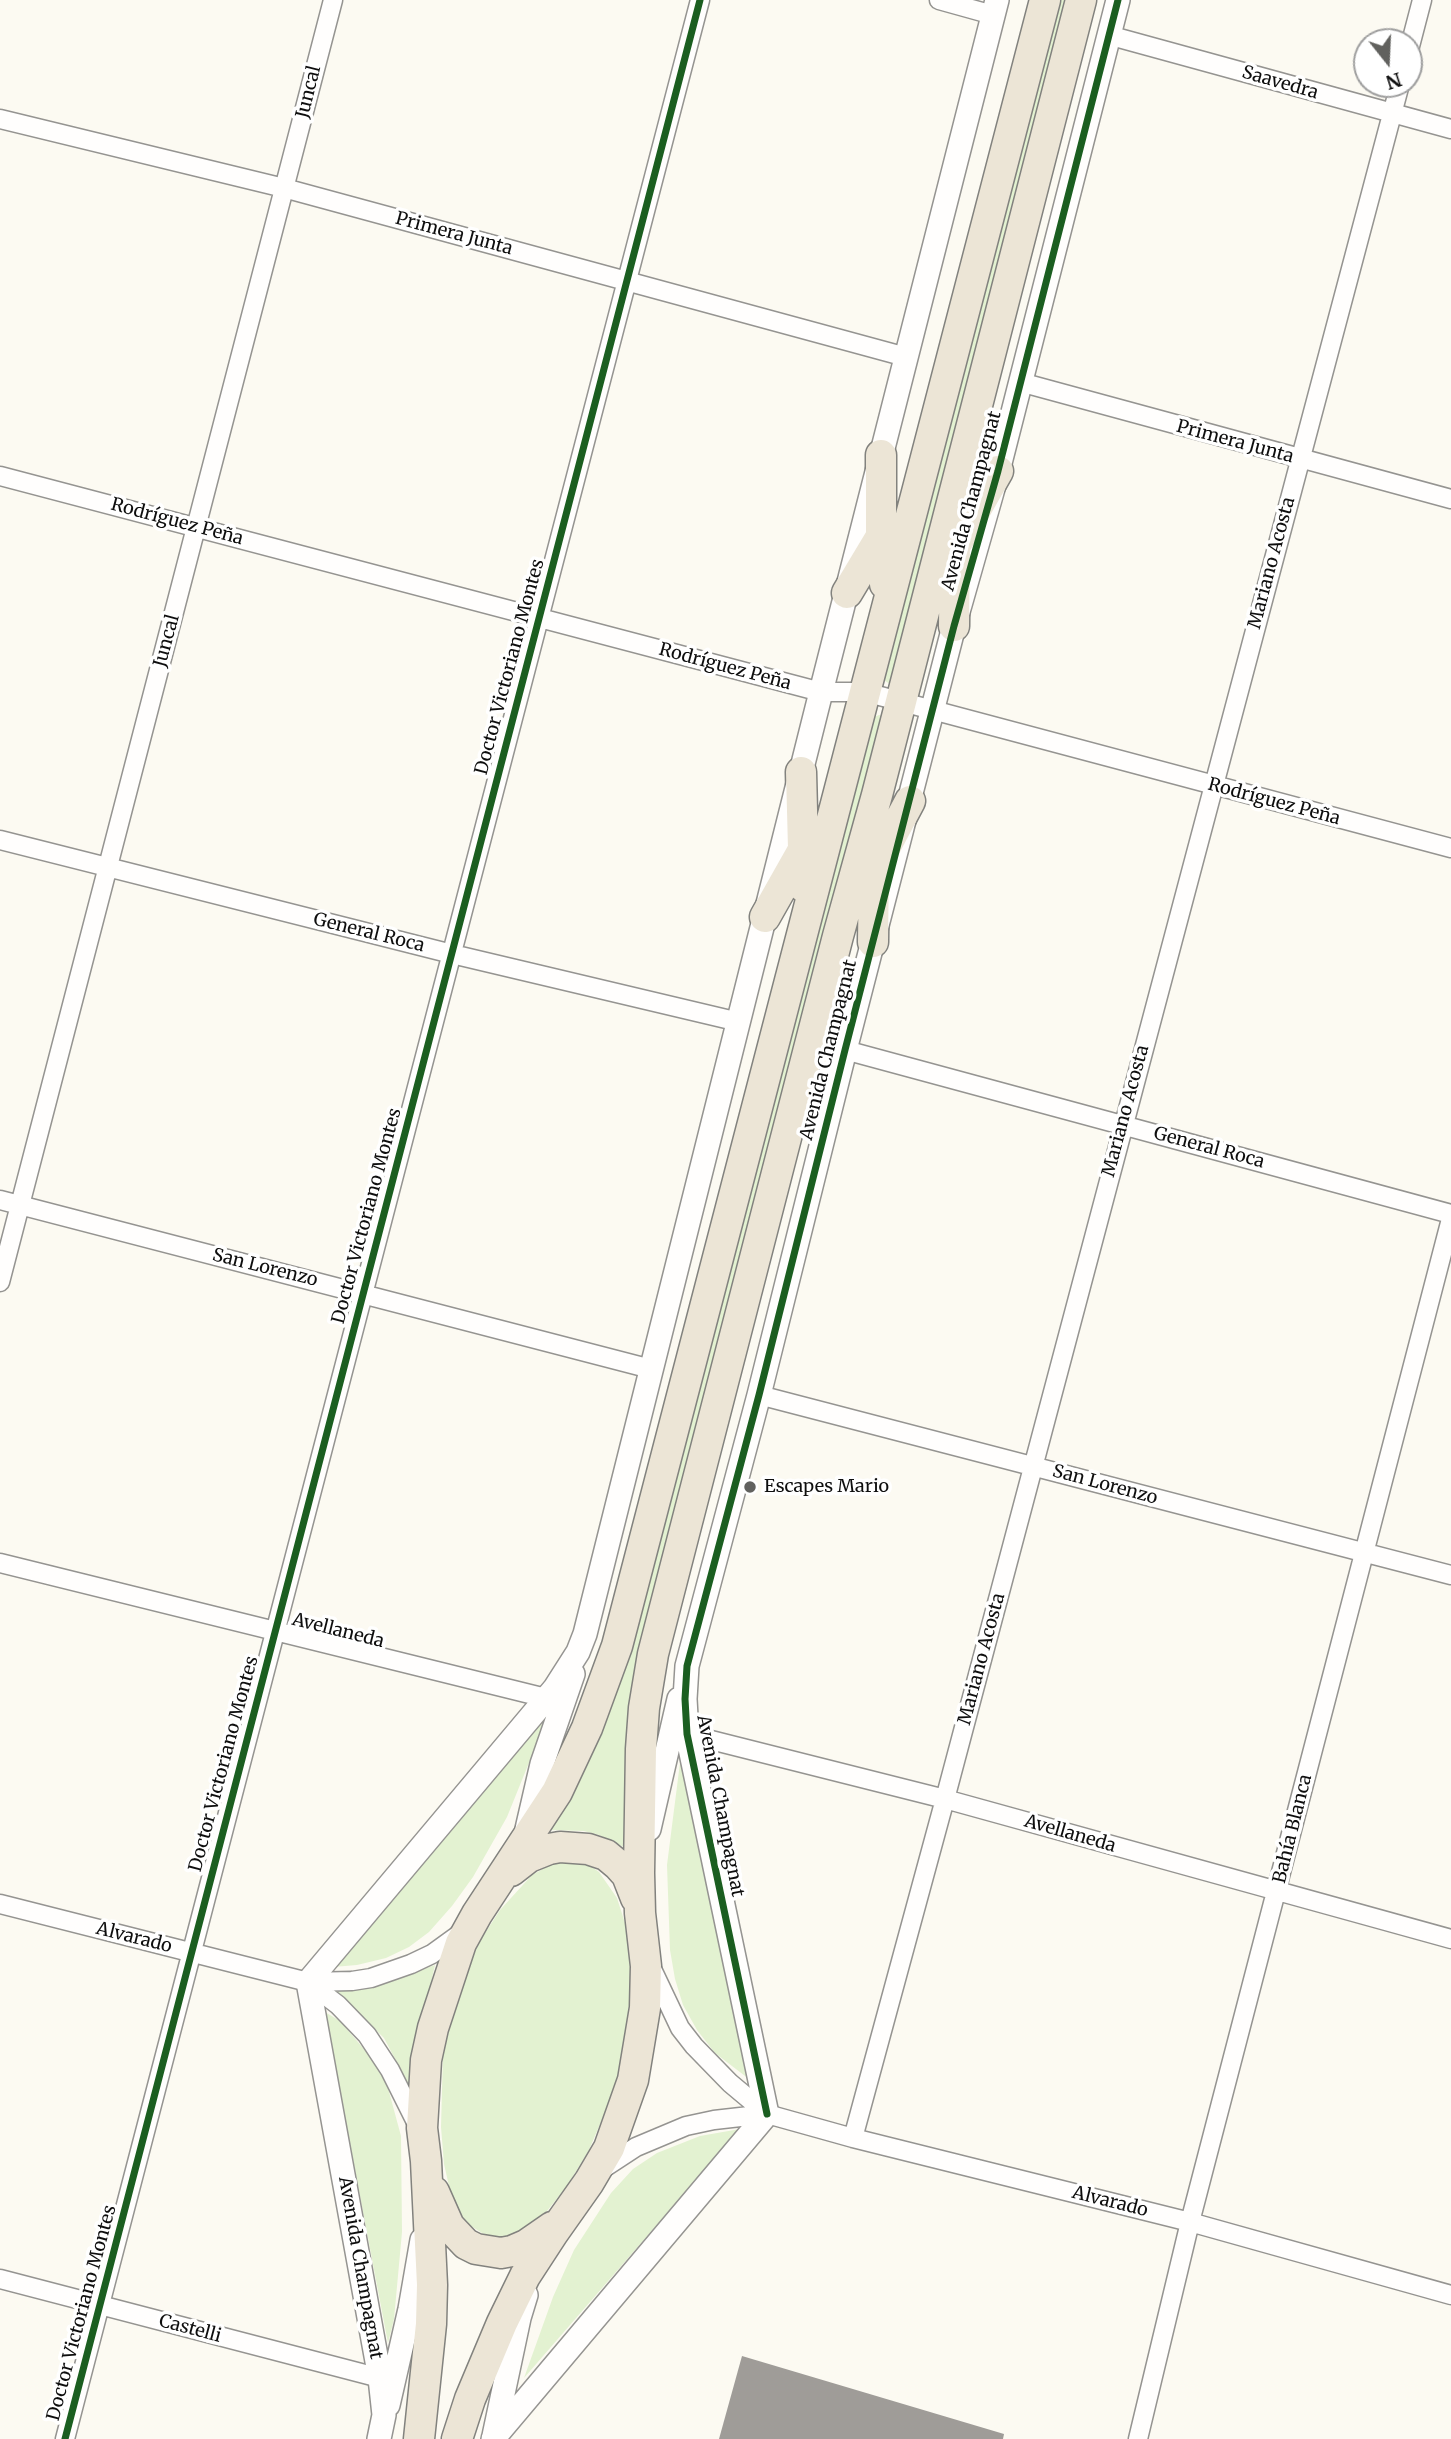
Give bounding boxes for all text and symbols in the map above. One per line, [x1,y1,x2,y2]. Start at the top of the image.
north arrow [1353,28,1423,98]
street label: Saavedra [1239,62,1321,104]
street label: Juncal [292,63,326,121]
text: N [1383,67,1405,95]
street label: Primera Junta [393,208,515,260]
street label: Avenida Champagnat [938,409,1006,593]
street label: Primera Junta [1174,416,1296,468]
street label: Rodríguez Peña [109,494,245,550]
street label: Mariano Acosta [1244,495,1300,631]
street label: Doctor Victoriano Montes [471,557,549,777]
street label: Juncal [150,612,184,670]
street label: Rodríguez Peña [657,639,793,695]
street label: Rodríguez Peña [1206,774,1342,830]
street label: General Roca [311,909,427,957]
street label: Avenida Champagnat [796,958,862,1142]
street label: Mariano Acosta [1098,1043,1154,1179]
street label: Doctor Victoriano Montes [328,1106,406,1326]
street label: General Roca [1151,1123,1267,1173]
street label: San Lorenzo [210,1244,320,1292]
street label: San Lorenzo [1050,1461,1160,1509]
place label: Escapes Mario [764,1476,889,1498]
marker: Escapes Mario [742,1479,758,1495]
street label: Mariano Acosta [954,1591,1010,1727]
street label: Avellaneda [290,1609,386,1653]
street label: Doctor Victoriano Montes [185,1654,263,1874]
street label: Avenida Champagnat [692,1713,748,1899]
street label: Bahía Blanca [1269,1772,1317,1886]
street label: Avellaneda [1022,1811,1118,1857]
street label: Alvarado [94,1918,174,1958]
street label: Avenida Champagnat [333,2175,387,2361]
street label: Alvarado [1070,2182,1150,2222]
street label: Doctor Victoriano Montes [43,2203,121,2423]
street label: Castelli [157,2310,223,2348]

